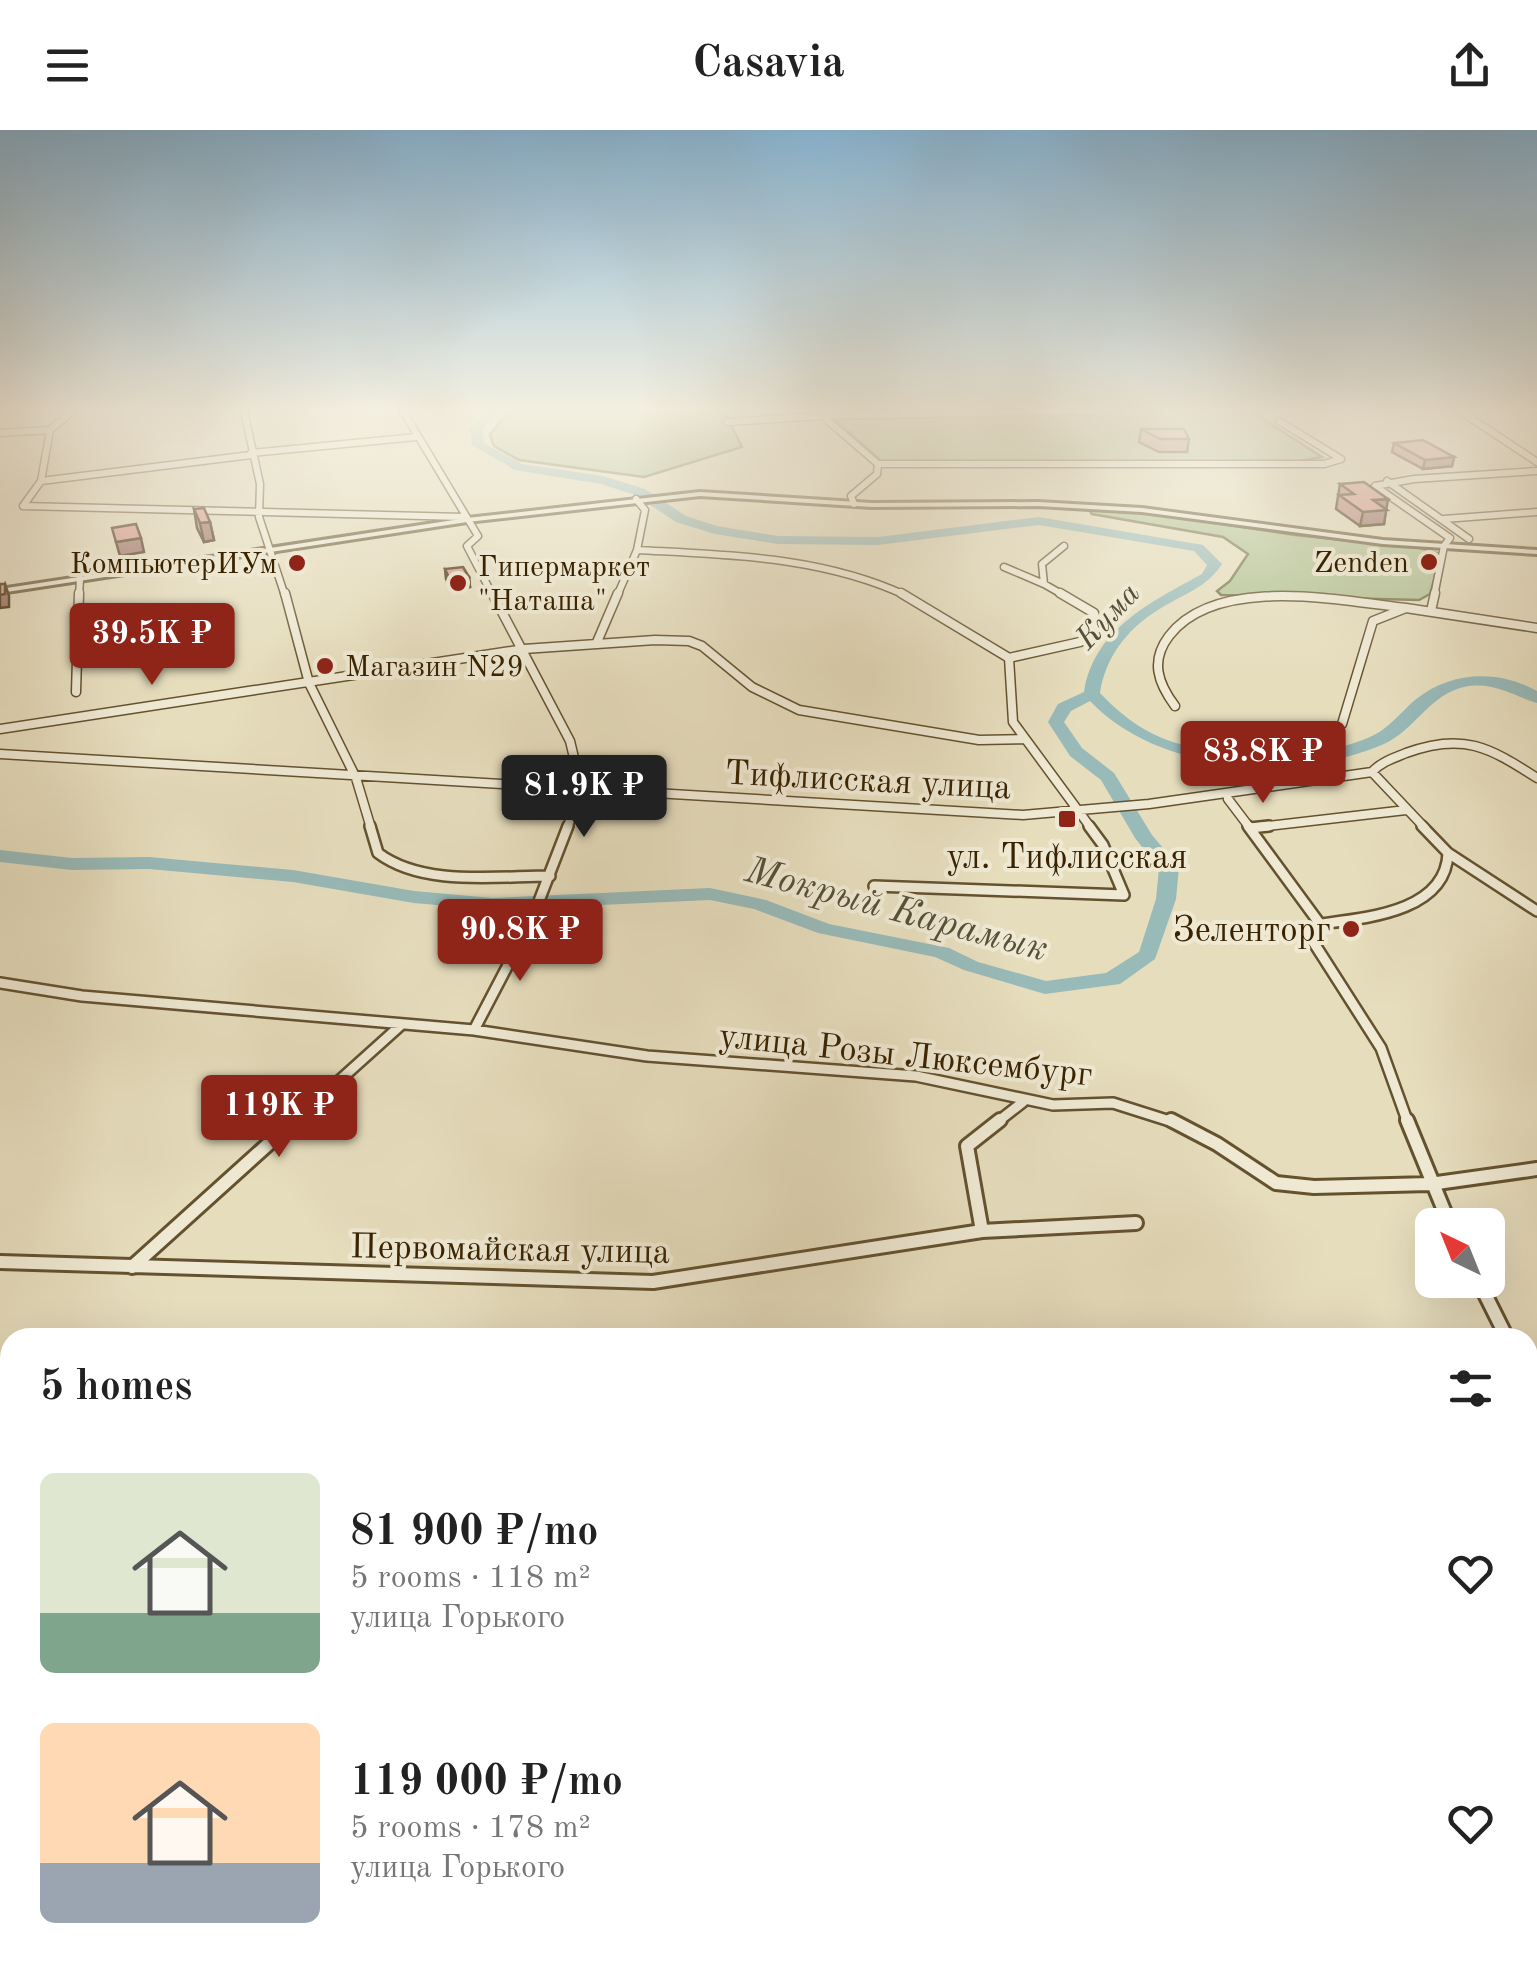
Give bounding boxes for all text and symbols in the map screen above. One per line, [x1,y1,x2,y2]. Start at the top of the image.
icon: menu [40,38,95,93]
icon: share [1442,38,1497,93]
text: Casavia [692,42,845,87]
place label: Zenden [1314,549,1409,579]
place label: КомпьютерИУм [70,550,277,580]
marker: Zenden [1418,551,1440,573]
marker: КомпьютерИУм [286,552,308,574]
place label: Гипермаркет "Наташа" [478,553,650,617]
marker: Гипермаркет "Наташа" [447,572,469,594]
water label: Кума [1070,578,1147,657]
pin: 39.5K ₽ [60,603,244,688]
text: 39.5K ₽ [92,619,212,651]
place label: Магазин N29 [345,653,524,683]
marker: Магазин N29 [314,655,336,677]
pin: 83.8K ₽ [1171,721,1355,806]
text: 83.8K ₽ [1203,737,1323,769]
pin: 81.9K ₽ [492,755,676,840]
street label: Тифлисская улица [724,757,1012,807]
text: 81.9K ₽ [524,771,644,803]
marker: ул. Тифлисская [1056,808,1078,830]
place label: ул. Тифлисская [947,841,1187,877]
water label: Мокрый Карамык [740,852,1052,970]
pin: 90.8K ₽ [428,899,612,984]
place label: Зеленторг [1173,914,1331,949]
text: 90.8K ₽ [460,915,580,947]
marker: Зеленторг [1340,918,1362,940]
street label: улица Розы Люксембург [717,1019,1094,1094]
pin: 119K ₽ [198,1075,360,1160]
text: 119K ₽ [223,1091,335,1123]
north arrow [1415,1208,1505,1298]
map controls [1415,1208,1505,1298]
street label: Первомайская улица [350,1230,670,1271]
icon: filters [1443,1361,1498,1416]
text: 5 homes [40,1367,192,1409]
text: 81 900 ₽/mo [350,1512,598,1554]
icon: home [120,1513,240,1633]
icon: heart [1443,1546,1498,1601]
text: 5 rooms · 118 m² [350,1563,591,1595]
text: улица Горького [350,1603,565,1635]
text: 119 000 ₽/mo [350,1762,623,1804]
icon: home [120,1763,240,1883]
icon: heart [1443,1796,1498,1851]
text: 5 rooms · 178 m² [350,1813,591,1845]
text: улица Горького [350,1853,565,1885]

